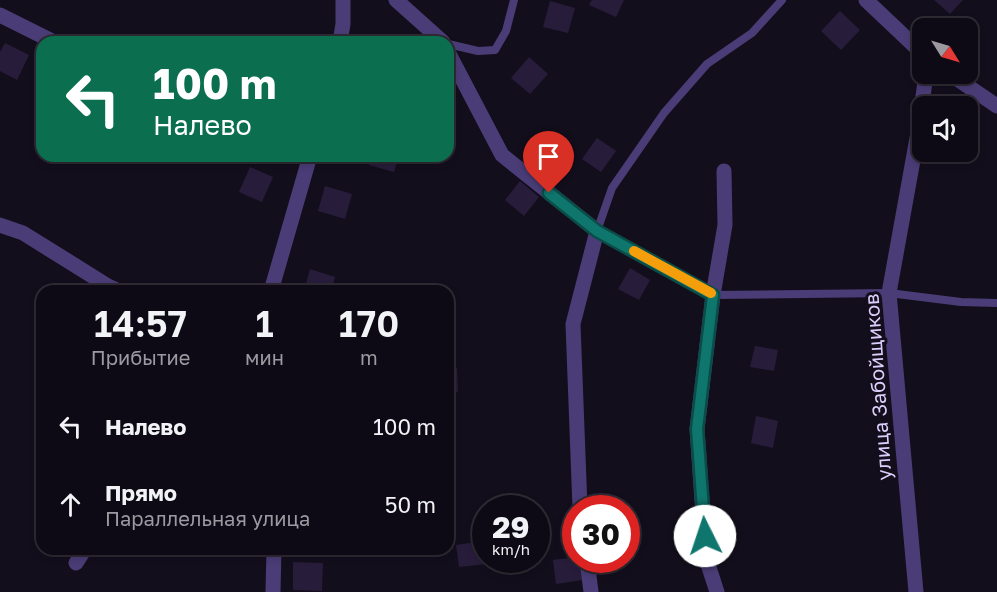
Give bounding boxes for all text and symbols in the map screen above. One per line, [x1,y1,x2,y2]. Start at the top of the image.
north arrow [912,18,978,84]
map controls [912,18,978,162]
text: 100 m [153,58,276,108]
icon: left [54,60,132,138]
button: sound [912,96,978,162]
text: Налево [153,109,252,141]
pin [523,131,574,193]
icon: arrive [532,140,565,173]
street label: улица Забойщиков [859,293,896,481]
text: 14:57 [94,302,187,345]
text: 1 [255,302,274,345]
text: 170 [339,302,399,345]
text: Прибытие [91,345,190,369]
text: мин [245,345,284,369]
text: m [360,345,378,369]
icon: left [54,410,87,443]
text: Налево [105,413,187,440]
text: 100 m [373,413,436,440]
text: Прямо [105,479,177,506]
icon: ahead [54,488,87,521]
text: 50 m [385,491,436,518]
speed limit sign: 30 [562,495,640,573]
position arrow [673,504,737,568]
text: Параллельная улица [105,506,310,530]
text: 29 [492,509,530,545]
text: km/h [492,540,530,558]

